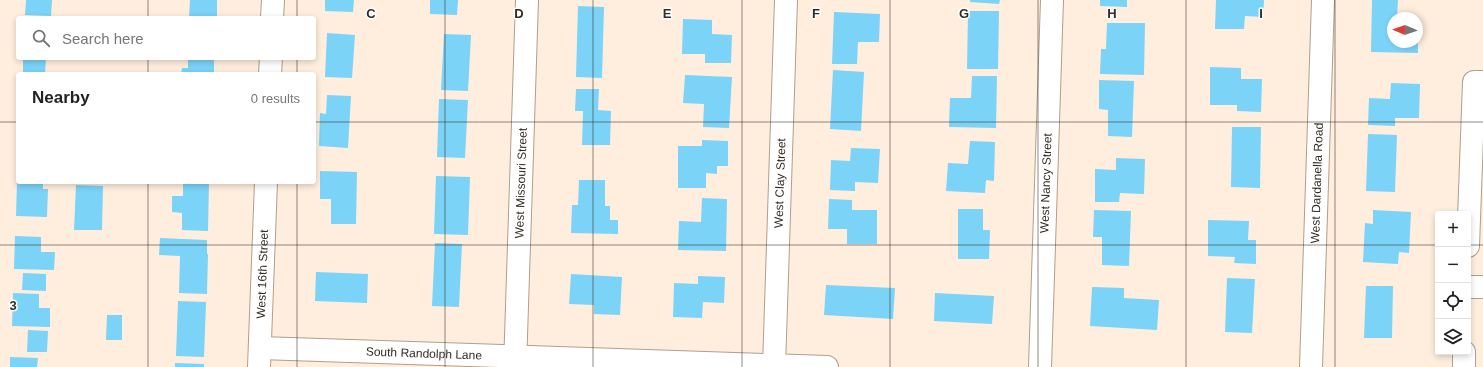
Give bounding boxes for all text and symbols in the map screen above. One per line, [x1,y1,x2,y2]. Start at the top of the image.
text: C [366,6,376,21]
text: D [514,6,524,21]
text: E [663,6,672,21]
text: F [812,6,820,21]
text: G [959,6,969,21]
text: H [1107,6,1117,21]
text: I [1259,6,1263,21]
north arrow [1387,12,1423,48]
search box [16,16,316,60]
icon: search [30,27,52,49]
text: Search here [62,30,144,47]
text: Nearby [32,88,90,107]
text: 0 results [251,91,300,106]
street label: West Dardanella Road [1308,123,1326,244]
street label: West Missouri Street [512,127,530,239]
street label: West Nancy Street [1037,132,1055,233]
street label: West Clay Street [772,137,789,228]
map controls [1435,211,1471,355]
button: + [1435,211,1471,247]
street label: West 16th Street [254,229,271,319]
button: − [1435,247,1471,283]
button: locate [1435,283,1471,319]
text: 3 [9,298,17,313]
button: layers [1435,319,1471,355]
street label: South Randolph Lane [366,345,483,362]

